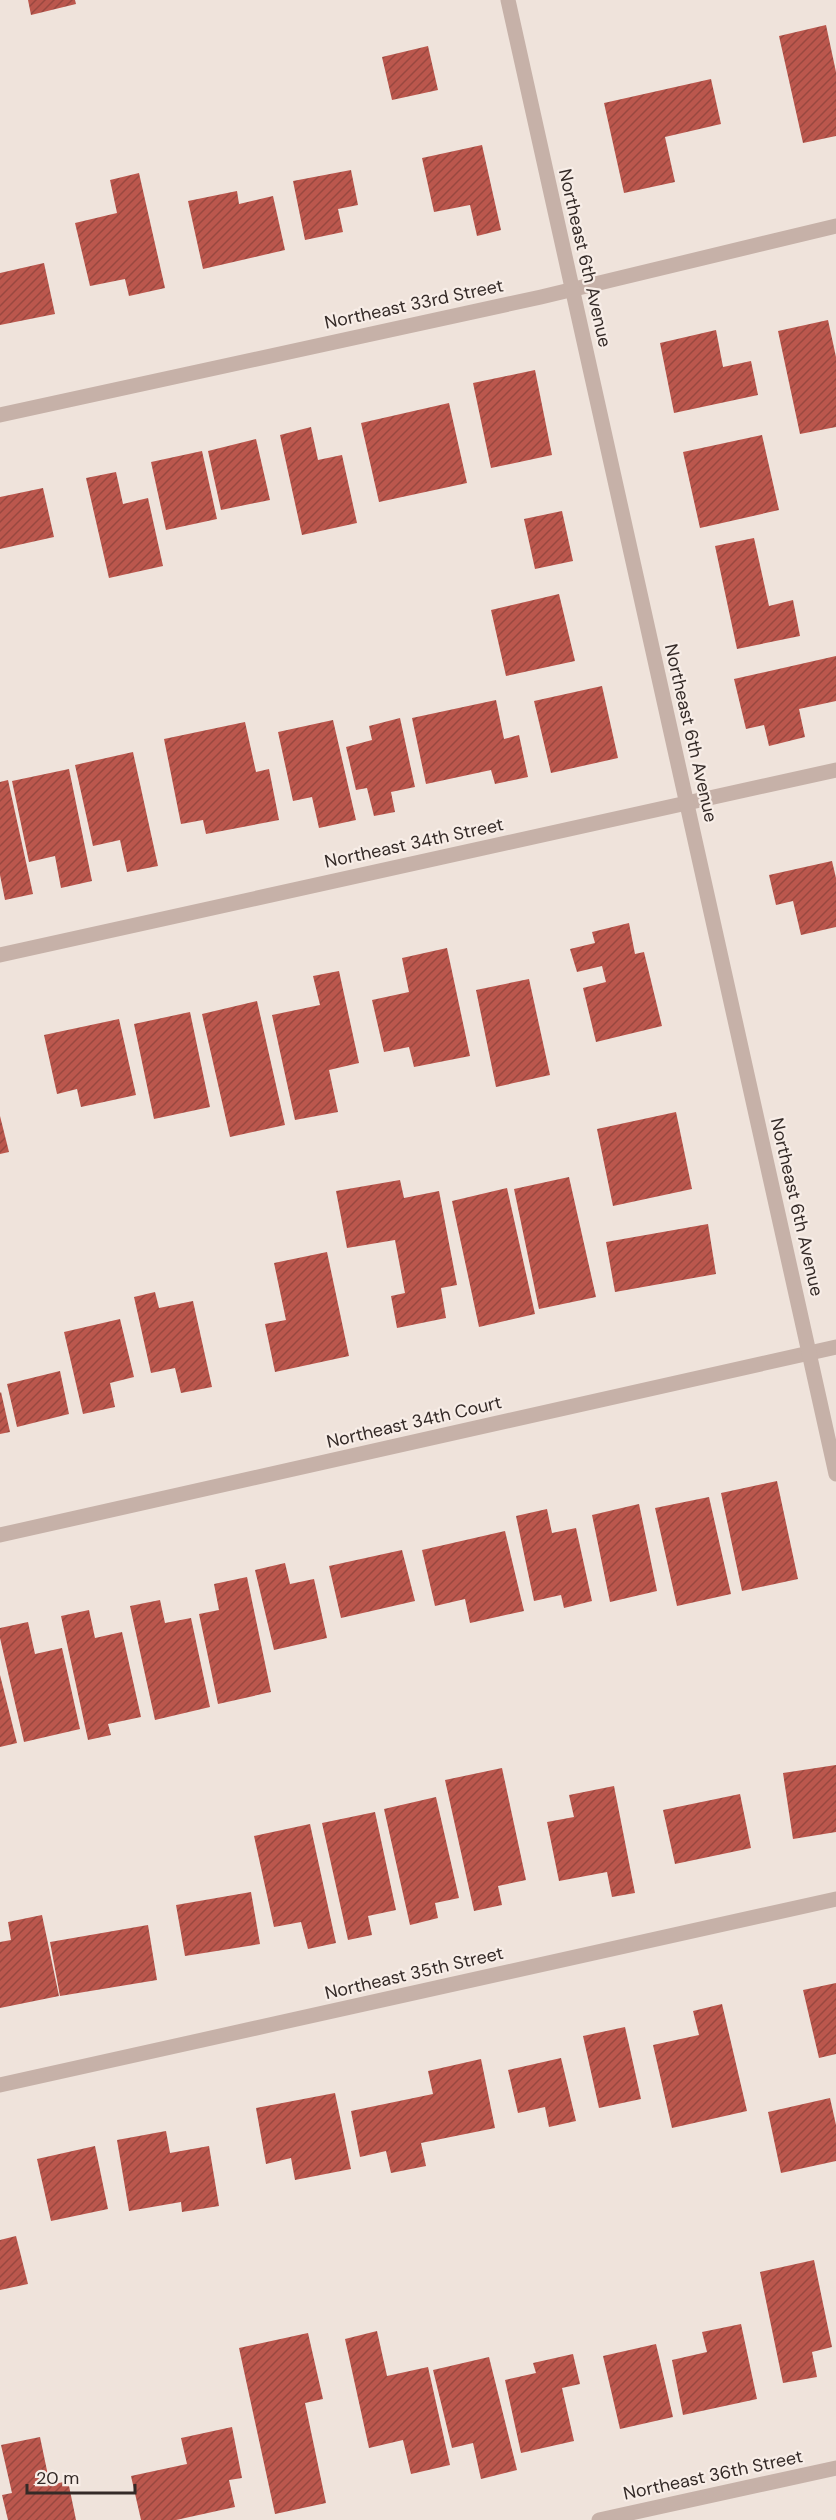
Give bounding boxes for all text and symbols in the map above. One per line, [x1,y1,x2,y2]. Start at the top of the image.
street label: Northeast 6th Avenue [553,166,617,350]
street label: Northeast 33rd Street [322,273,506,335]
street label: Northeast 6th Avenue [659,641,723,825]
street label: Northeast 34th Street [322,812,506,874]
street label: Northeast 6th Avenue [765,1115,829,1299]
street label: Northeast 34th Court [324,1390,504,1454]
street label: Northeast 35th Street [322,1941,506,2005]
street label: Northeast 36th Street [621,2444,805,2506]
scale bar [27,2457,135,2495]
text: 20 m [36,2466,79,2490]

